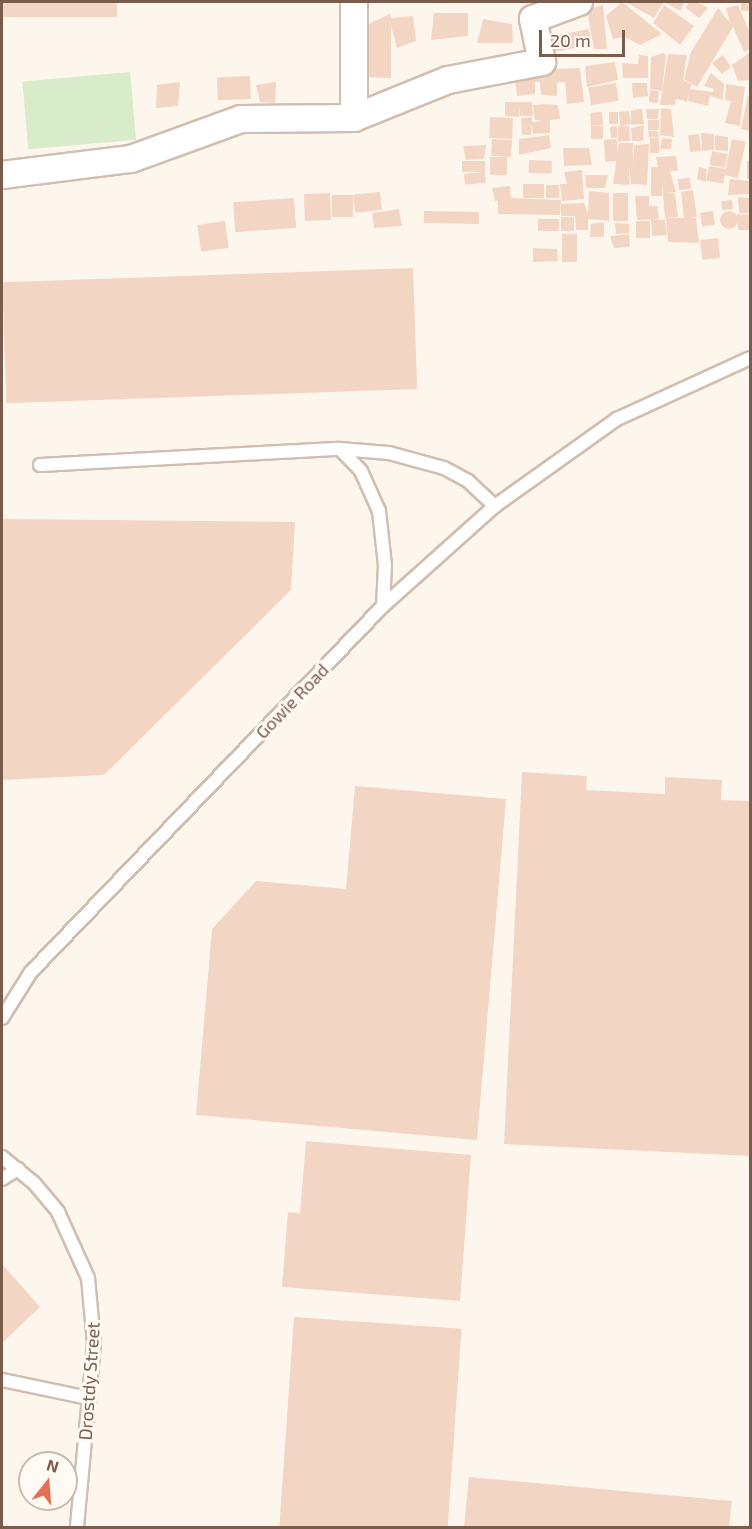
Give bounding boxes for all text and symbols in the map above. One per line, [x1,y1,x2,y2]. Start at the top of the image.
scale bar [542,18,628,56]
text: 20 m [550,29,591,51]
street label: Gowie Road [251,659,333,743]
street label: Drostdy Street [74,1321,104,1441]
north arrow [18,1451,78,1511]
text: N [45,1454,61,1476]

